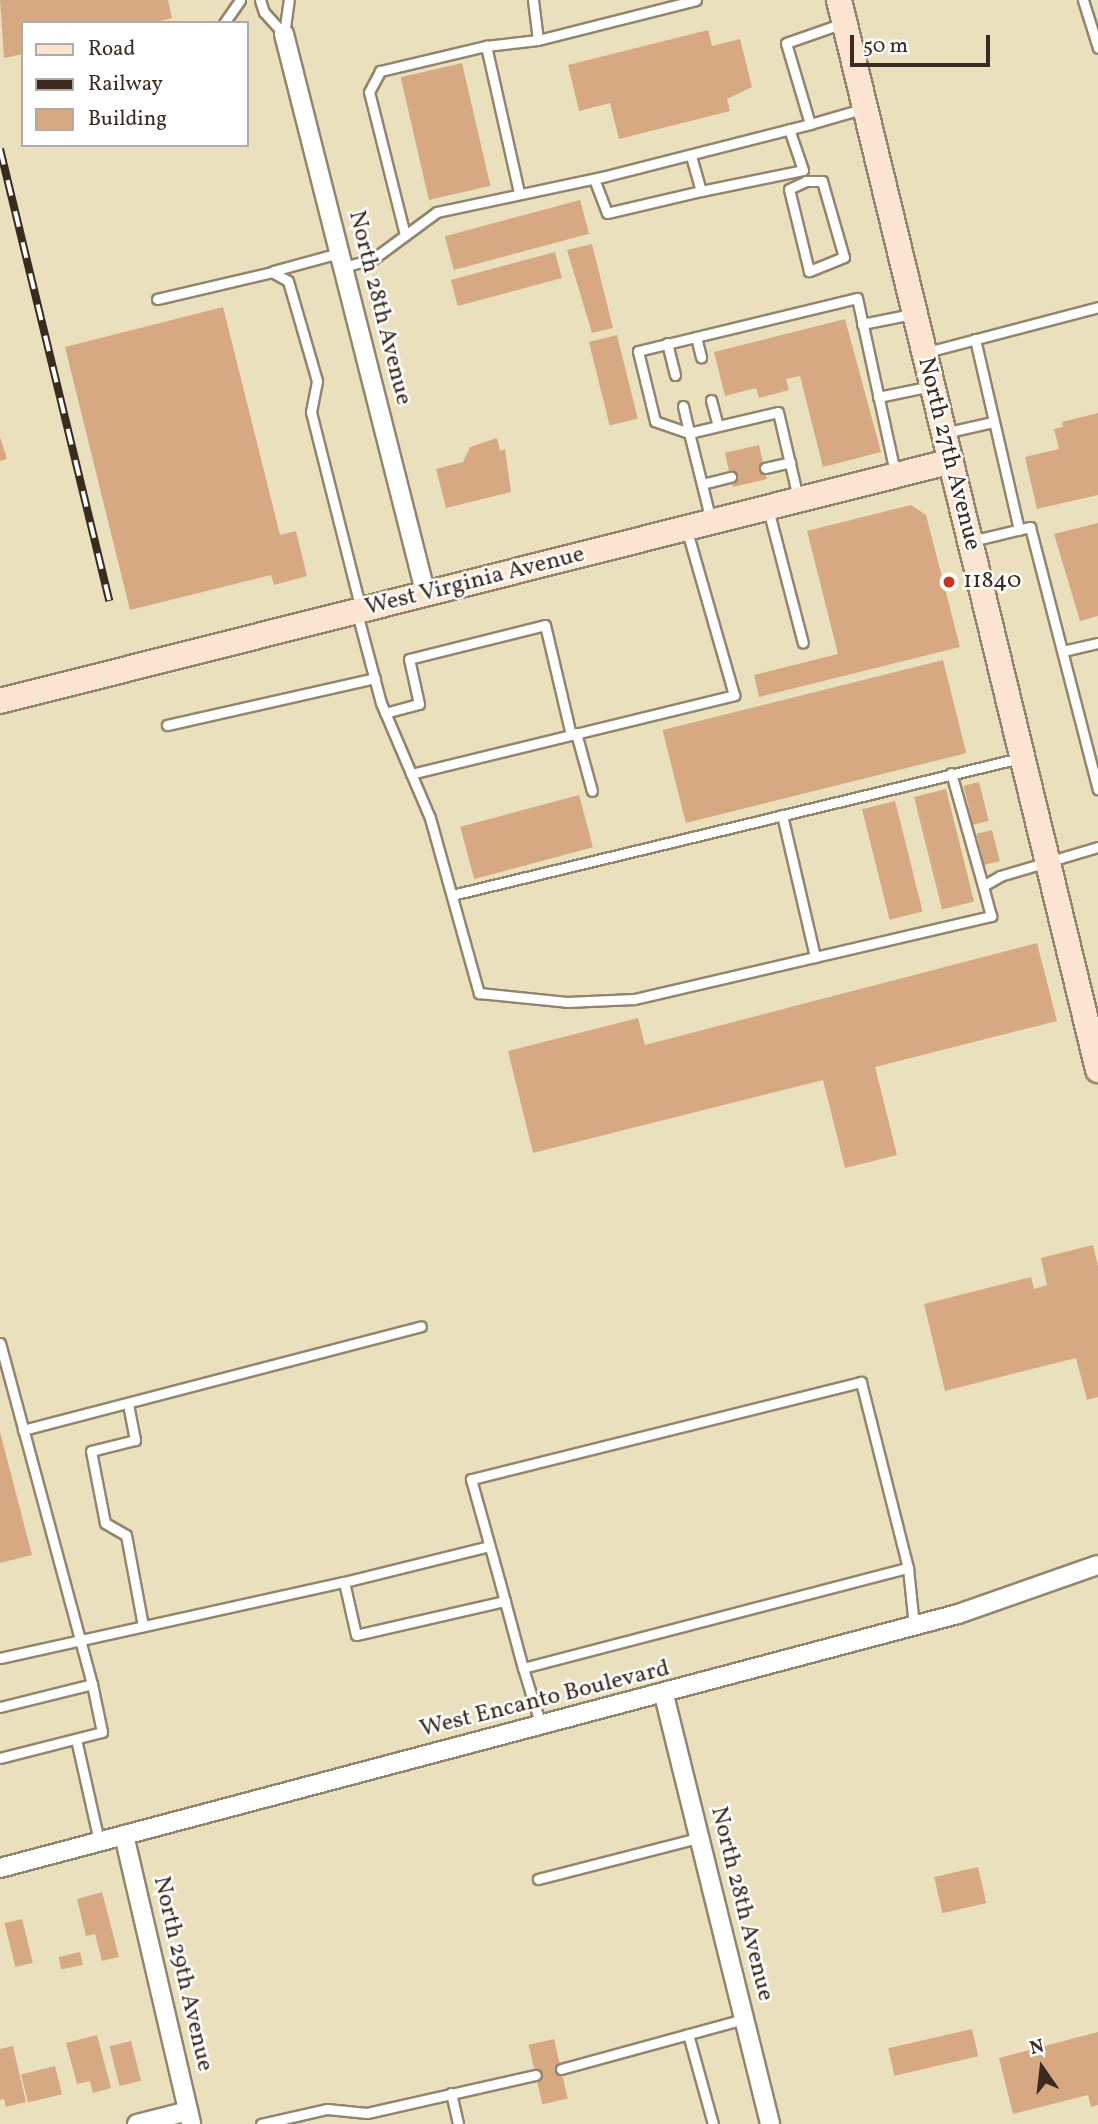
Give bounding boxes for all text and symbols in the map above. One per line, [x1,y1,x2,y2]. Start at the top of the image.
legend [21,21,248,147]
scale bar [853,21,993,65]
text: 50 m [863,32,908,61]
text: Road [88,35,135,64]
text: Railway [88,70,163,99]
text: Building [88,105,167,134]
street label: North 28th Avenue [341,208,417,408]
street label: North 27th Avenue [910,354,986,554]
street label: West Virginia Avenue [362,541,588,623]
place label: 11840 [963,568,1021,596]
marker: 11840 [941,574,957,590]
street label: West Encanto Boulevard [417,1655,673,1745]
street label: North 28th Avenue [703,1804,779,2004]
street label: North 29th Avenue [146,1874,218,2074]
north arrow [1007,2033,1077,2103]
text: N [1027,2033,1047,2062]

